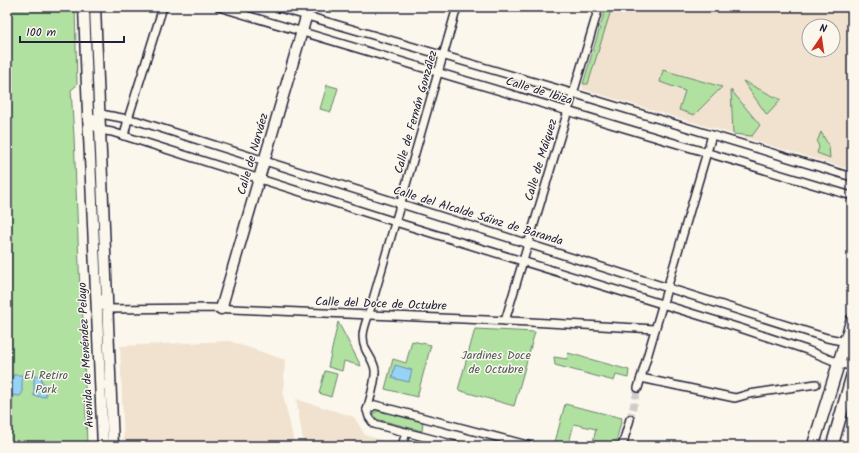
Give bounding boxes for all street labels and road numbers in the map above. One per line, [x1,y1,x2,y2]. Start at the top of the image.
street label: Calle de Fernán González [389,48,443,176]
street label: Calle de Ibiza [503,72,575,110]
street label: Calle de Narváez [232,111,274,197]
street label: Calle de Máiquez [519,116,563,204]
street label: Calle del Alcalde Sáinz de Baranda [391,181,566,251]
street label: Avenida de Menéndez Pelayo [73,282,99,428]
street label: Calle del Doce de Octubre [315,292,448,316]

